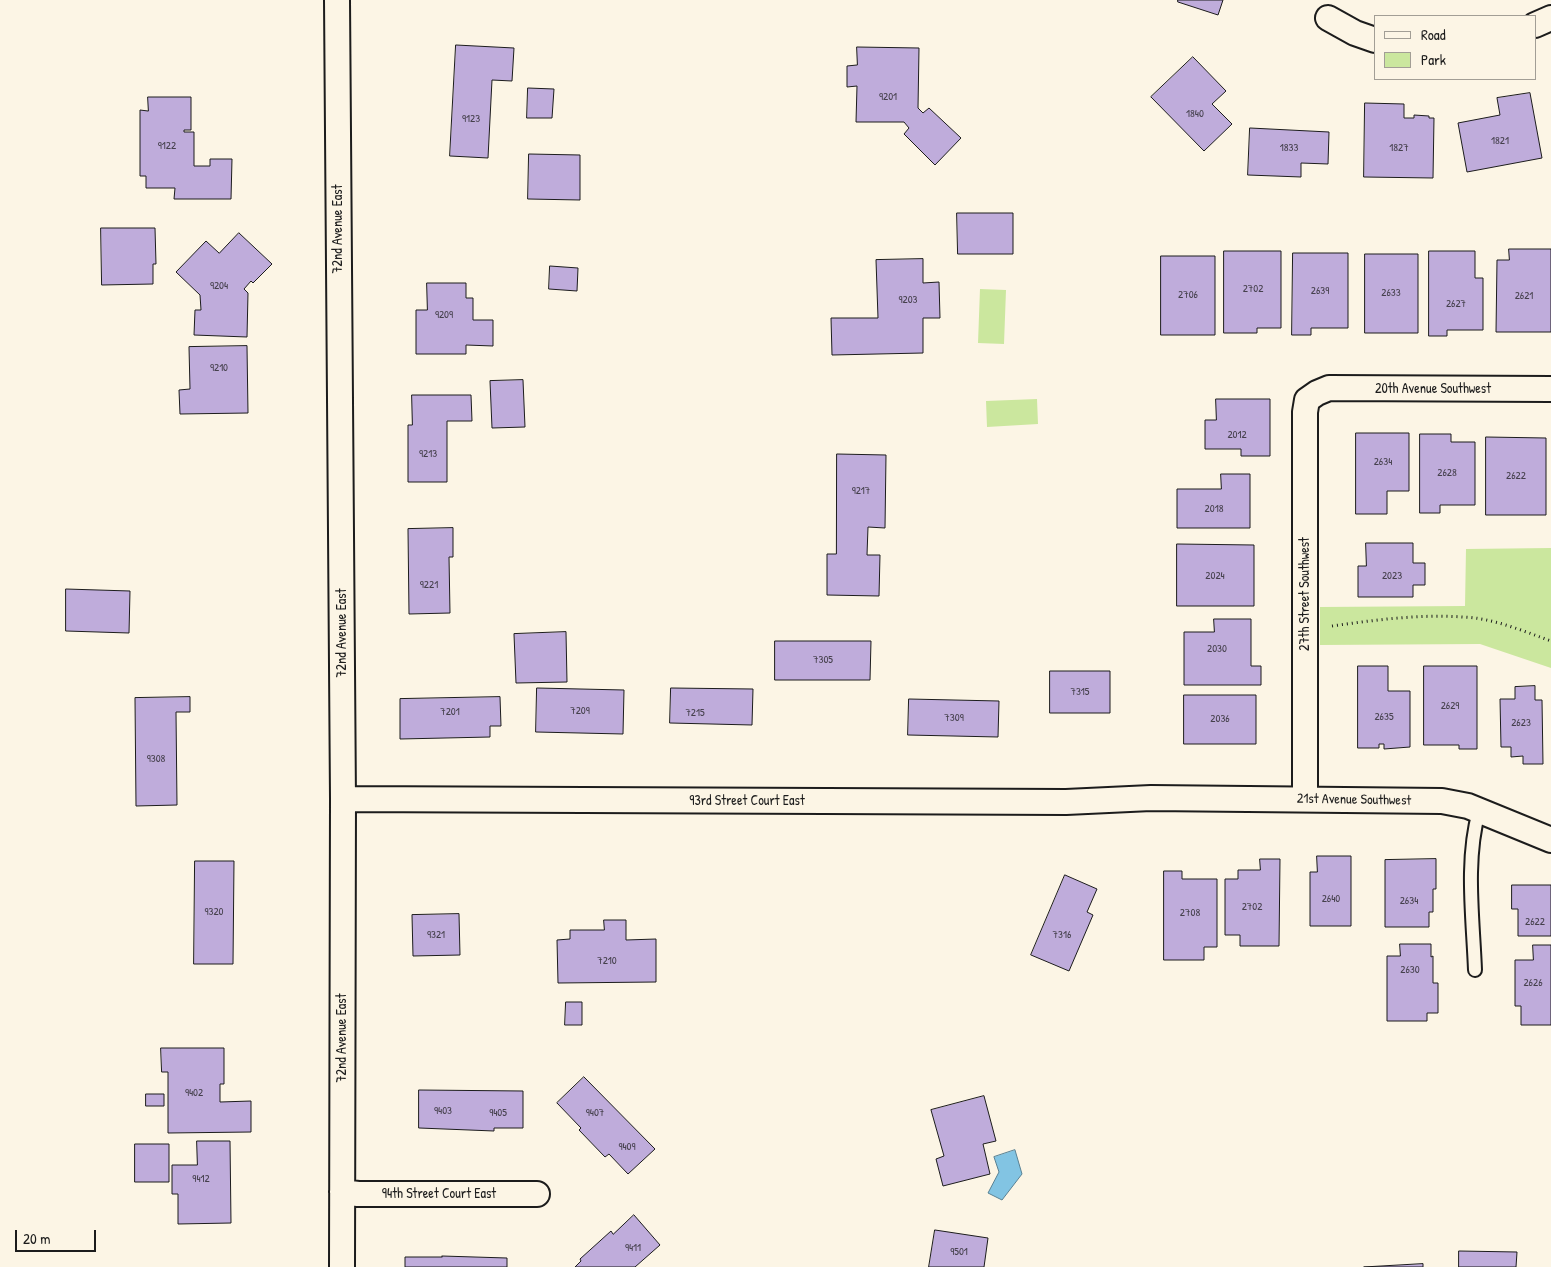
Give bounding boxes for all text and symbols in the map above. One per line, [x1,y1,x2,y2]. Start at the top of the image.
legend [1374,15,1536,80]
text: Road [1421,24,1446,45]
text: Park [1421,49,1446,70]
house number: 9201 [879,90,897,104]
house number: 1840 [1186,107,1204,121]
house number: 9123 [462,112,480,126]
house number: 1821 [1491,134,1509,148]
house number: 9122 [158,139,176,153]
house number: 1833 [1280,141,1298,155]
house number: 1827 [1389,141,1409,155]
street label: 72nd Avenue East [330,184,346,274]
house number: 9204 [210,279,228,293]
house number: 2702 [1243,282,1263,296]
house number: 2639 [1311,284,1329,298]
house number: 2633 [1381,286,1401,300]
house number: 2706 [1178,288,1198,302]
house number: 2621 [1515,289,1533,303]
house number: 9203 [898,293,918,307]
house number: 2627 [1446,297,1466,311]
house number: 9209 [435,308,453,322]
house number: 9210 [210,361,228,375]
street label: 20th Avenue Southwest [1375,381,1491,397]
house number: 2012 [1227,428,1247,442]
house number: 9213 [419,447,437,461]
house number: 2634 [1374,455,1392,469]
house number: 2628 [1437,466,1457,480]
house number: 2622 [1506,469,1526,483]
house number: 9217 [852,484,870,498]
house number: 2018 [1205,502,1223,516]
street label: 27th Street Southwest [1297,537,1313,651]
house number: 2024 [1205,569,1225,583]
house number: 2023 [1382,569,1402,583]
house number: 9221 [420,578,438,592]
street label: 72nd Avenue East [334,588,350,678]
house number: 2030 [1207,642,1227,656]
house number: 7305 [813,653,833,667]
house number: 7315 [1070,685,1090,699]
house number: 2629 [1441,699,1459,713]
house number: 7209 [570,704,590,718]
house number: 7201 [440,705,460,719]
house number: 7215 [685,706,705,720]
house number: 2635 [1374,710,1394,724]
house number: 7309 [944,711,964,725]
house number: 2036 [1210,712,1230,726]
house number: 2623 [1511,716,1531,730]
house number: 9308 [147,752,165,766]
street label: 21st Avenue Southwest [1297,791,1411,809]
street label: 93rd Street Court East [689,793,805,809]
house number: 2640 [1322,892,1340,906]
house number: 2634 [1400,894,1418,908]
house number: 2702 [1242,900,1262,914]
house number: 9320 [204,905,224,919]
house number: 2708 [1180,906,1200,920]
house number: 2622 [1525,915,1545,929]
house number: 9321 [427,928,445,942]
house number: 7316 [1053,928,1071,942]
house number: 7210 [597,954,617,968]
house number: 2630 [1400,963,1420,977]
house number: 2626 [1523,976,1543,990]
street label: 72nd Avenue East [334,993,350,1083]
house number: 9402 [185,1086,203,1100]
house number: 9403 [434,1104,452,1118]
house number: 9405 [489,1106,507,1120]
house number: 9407 [586,1106,604,1120]
house number: 9409 [618,1140,636,1154]
house number: 9412 [192,1172,210,1186]
street label: 94th Street Court East [382,1186,496,1202]
scale bar [18,1220,99,1252]
text: 20 m [23,1228,50,1249]
house number: 9411 [625,1241,641,1255]
house number: 9501 [950,1245,968,1259]

